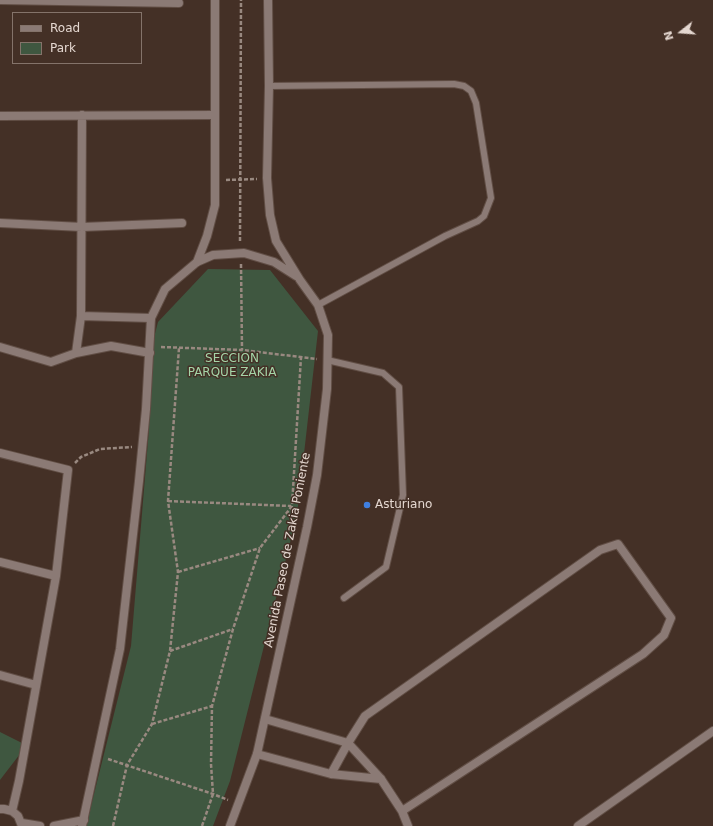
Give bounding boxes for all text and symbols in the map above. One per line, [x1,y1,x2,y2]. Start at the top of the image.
legend [12,12,142,64]
north arrow [661,12,701,52]
text: Road [50,21,80,35]
text: N [661,29,677,42]
text: Park [50,41,76,55]
park label: SECCION PARQUE ZAKIA [188,352,276,380]
street label: Avenida Paseo de Zakia Poniente [262,451,314,649]
place label: Asturiano [375,498,432,512]
marker: Asturiano [362,500,372,510]

